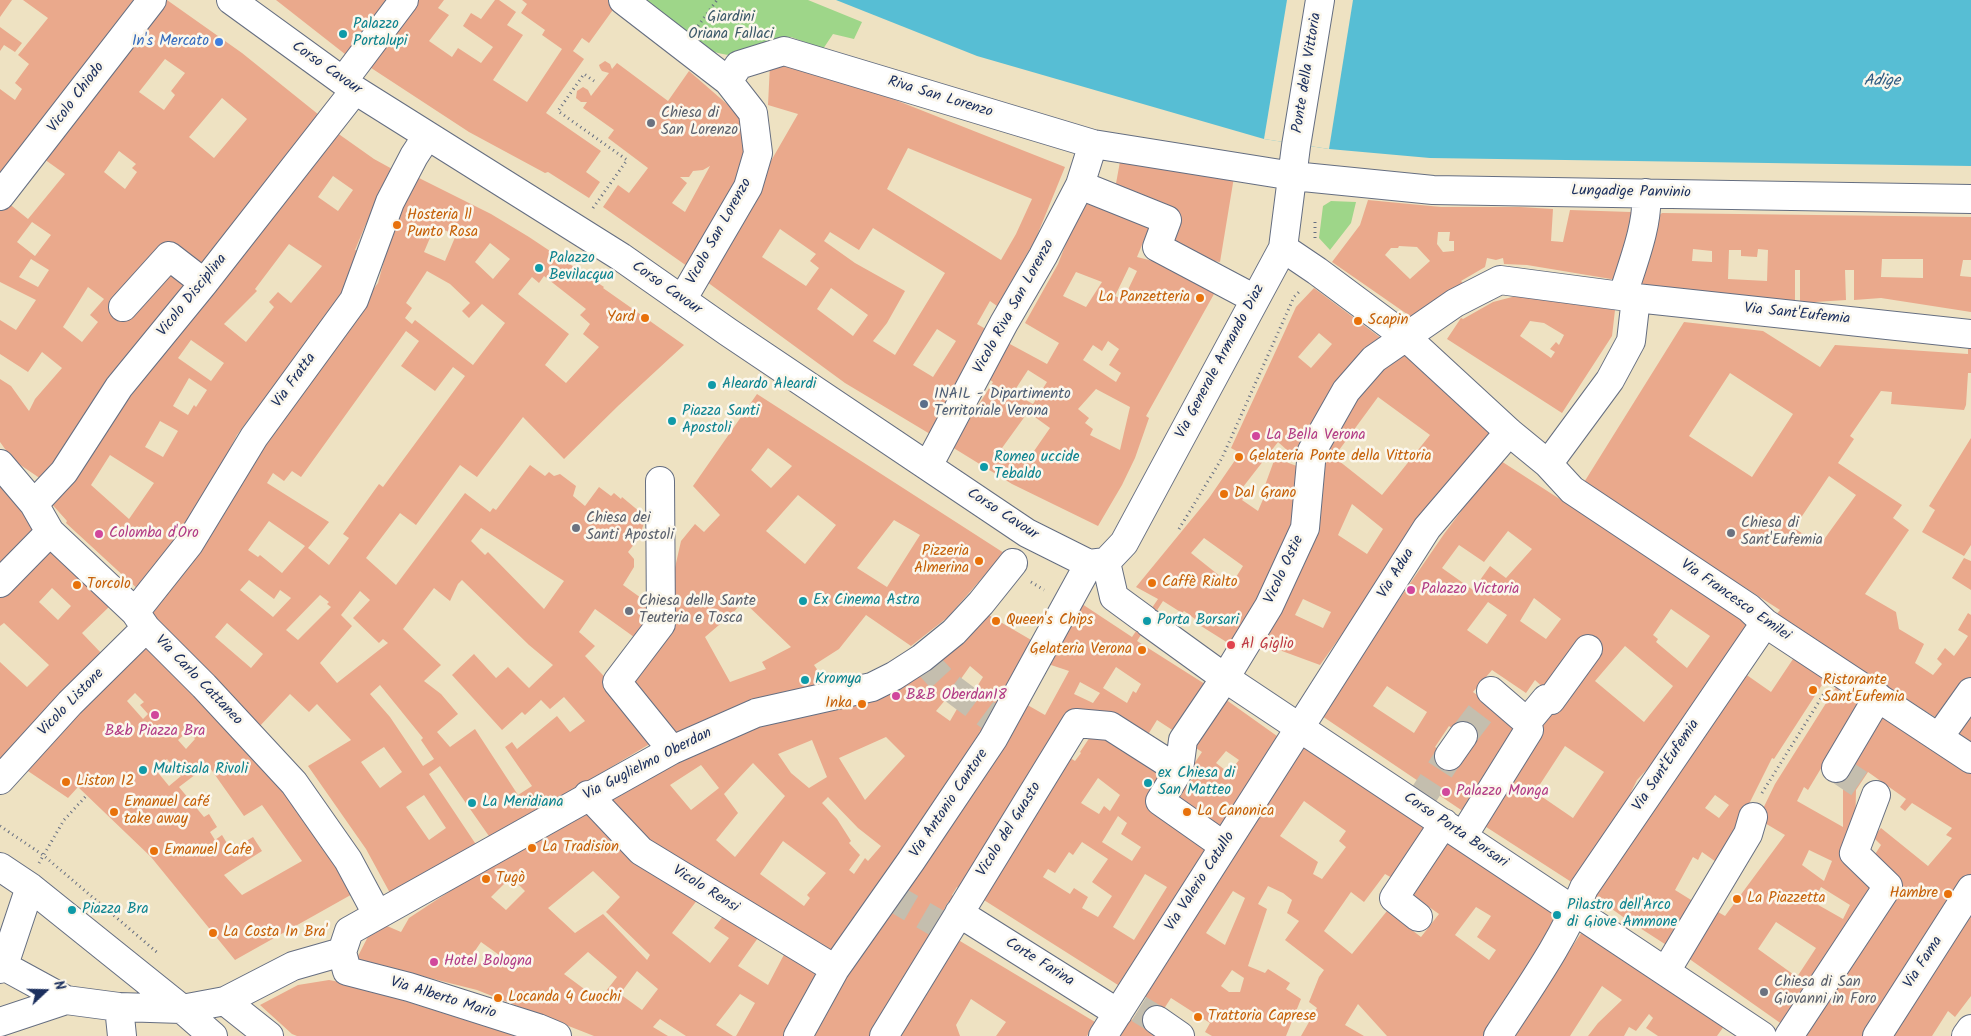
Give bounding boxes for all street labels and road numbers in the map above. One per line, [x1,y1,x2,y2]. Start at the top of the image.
street label: Ponte della Vittoria [1290,12,1326,134]
street label: Corso Cavour [288,38,364,100]
street label: Vicolo Chiodo [45,59,109,137]
street label: Riva San Lorenzo [885,73,995,123]
street label: Vicolo San Lorenzo [683,176,757,288]
street label: Lungadige Panvinio [1571,183,1691,203]
street label: Vicolo Riva San Lorenzo [971,237,1059,377]
street label: Vicolo Disciplina [154,251,232,341]
street label: Corso Cavour [628,258,704,320]
street label: Via Generale Armando Diaz [1173,282,1269,442]
street label: Via Sant'Eufemia [1743,300,1851,330]
street label: Via Fratta [269,350,321,412]
street label: Corso Cavour [963,485,1041,545]
street label: Vicolo Ostie [1261,533,1309,607]
street label: Via Adua [1375,546,1419,602]
street label: Via Francesco Emilei [1677,556,1793,646]
street label: Via Carlo Cattaneo [150,632,246,730]
street label: Vicolo Listone [35,665,109,741]
street label: Via Sant'Eufemia [1630,717,1704,815]
street label: Via Guglielmo Oberdan [581,725,715,805]
street label: Via Antonio Cantore [907,746,993,862]
street label: Vicolo del Guasto [974,780,1046,880]
street label: Corso Porta Borsari [1399,789,1511,873]
street label: Via Valerio Catullo [1162,829,1240,935]
street label: Vicolo Rensi [668,863,742,917]
street label: Via Fama [1901,934,1947,992]
street label: Corte Farina [1001,935,1077,991]
street label: Via Alberto Mario [388,974,498,1024]

